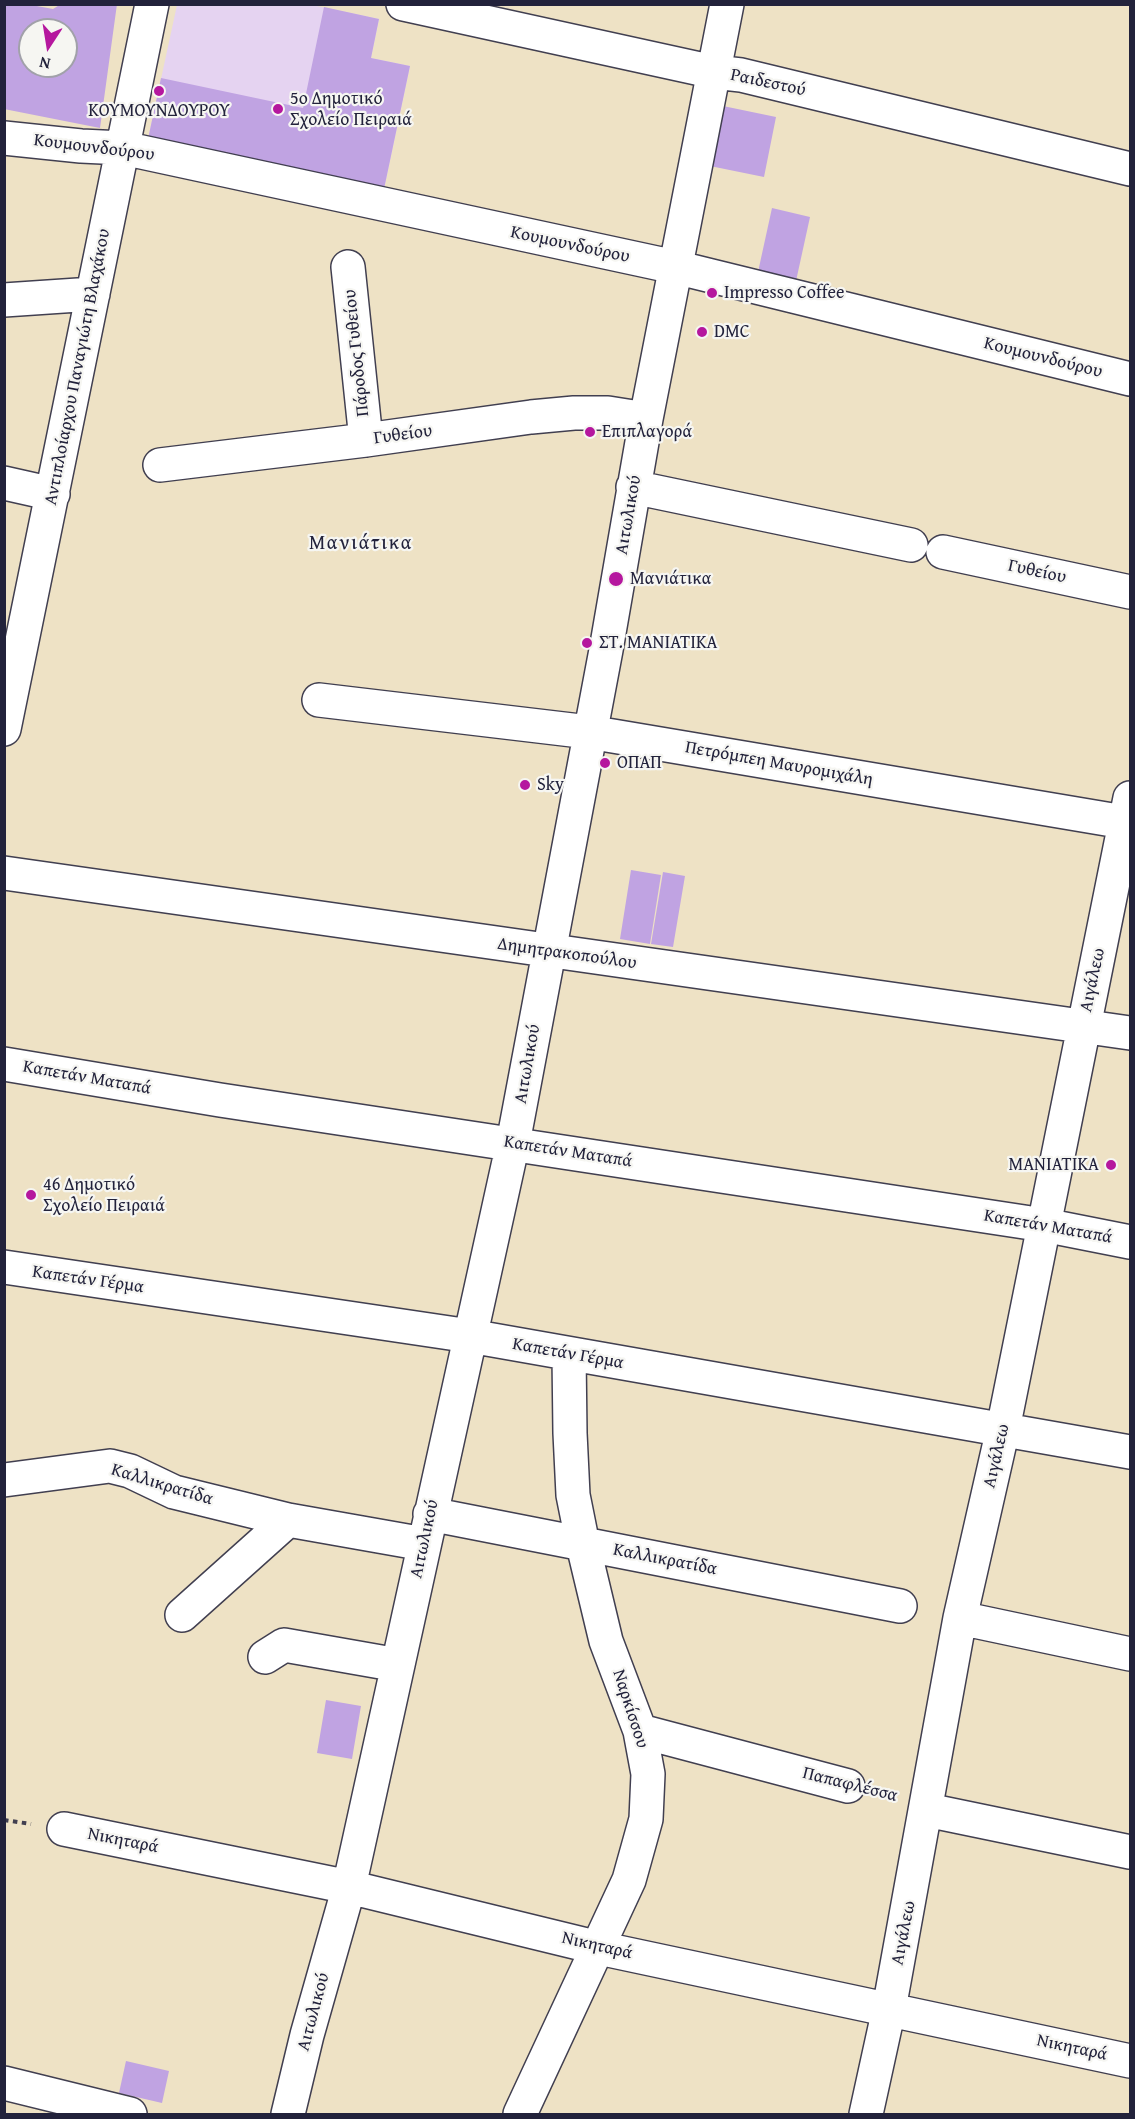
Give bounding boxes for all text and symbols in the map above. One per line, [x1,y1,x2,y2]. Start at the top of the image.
north arrow [18,18,78,78]
text: N [37,51,52,77]
street label: Ραιδεστού [728,64,808,102]
marker: ΚΟΥΜΟΥΝΔΟΥΡΟΥ [152,84,166,98]
place label: 5ο Δημοτικό Σχολείο Πειραιά [290,88,412,130]
place label: ΚΟΥΜΟΥΝΔΟΥΡΟΥ [88,100,230,122]
marker: 5ο Δημοτικό Σχολείο Πειραιά [271,102,285,116]
street label: Κουμουνδούρου [32,130,156,166]
street label: Κουμουνδούρου [508,222,632,268]
street label: Αντιπλοίαρχου Παναγιώτη Βλαχάκου [41,227,115,507]
place label: Impresso Coffee [724,282,844,304]
marker: Impresso Coffee [705,286,719,300]
street label: Πάροδος Γυθείου [340,288,374,418]
place label: DMC [714,321,749,343]
marker: DMC [695,325,709,339]
street label: Κουμουνδούρου [982,333,1104,383]
street label: Γυθείου [372,420,434,450]
place label: Επιπλαγορά [602,421,692,443]
marker: Επιπλαγορά [583,425,597,439]
street label: Αιτωλικού [611,474,647,556]
district label: Μανιάτικα [309,532,413,556]
street label: Γυθείου [1006,555,1068,589]
place label: Μανιάτικα [630,568,711,590]
marker: Μανιάτικα [607,570,625,588]
place label: ΣΤ. ΜΑΝΙΑΤΙΚΑ [599,632,717,654]
marker: ΣΤ. ΜΑΝΙΑΤΙΚΑ [580,636,594,650]
street label: Πετρόμπεη Μαυρομιχάλη [683,737,875,791]
place label: ΟΠΑΠ [617,752,662,774]
marker: ΟΠΑΠ [598,756,612,770]
place label: Sky [537,774,564,796]
marker: Sky [518,778,532,792]
street label: Δημητρακοπούλου [496,934,638,974]
street label: Αιγάλεω [1076,946,1110,1014]
street label: Αιτωλικού [510,1023,546,1105]
street label: Καπετάν Ματαπά [21,1056,153,1100]
street label: Καπετάν Ματαπά [502,1131,634,1173]
place label: ΜΑΝΙΑΤΙΚΑ [1008,1154,1099,1176]
marker: ΜΑΝΙΑΤΙΚΑ [1104,1158,1118,1172]
place label: 46 Δημοτικό Σχολείο Πειραιά [43,1174,165,1216]
marker: 46 Δημοτικό Σχολείο Πειραιά [24,1188,38,1202]
street label: Καπετάν Ματαπά [982,1205,1114,1249]
street label: Καπετάν Γέρμα [31,1261,145,1299]
street label: Καπετάν Γέρμα [511,1334,625,1374]
street label: Αιγάλεω [979,1422,1015,1490]
street label: Καλλικρατίδα [109,1459,215,1511]
street label: Αιτωλικού [406,1498,444,1580]
street label: Καλλικρατίδα [611,1539,719,1581]
street label: Ναρκίσσου [607,1667,653,1751]
street label: Παπαφλέσσα [800,1763,900,1807]
street label: Νικηταρά [86,1824,160,1858]
street label: Αιγάλεω [887,1899,921,1967]
street label: Νικηταρά [560,1927,634,1965]
street label: Αιτωλικού [293,1971,335,2053]
street label: Νικηταρά [1035,2030,1109,2066]

